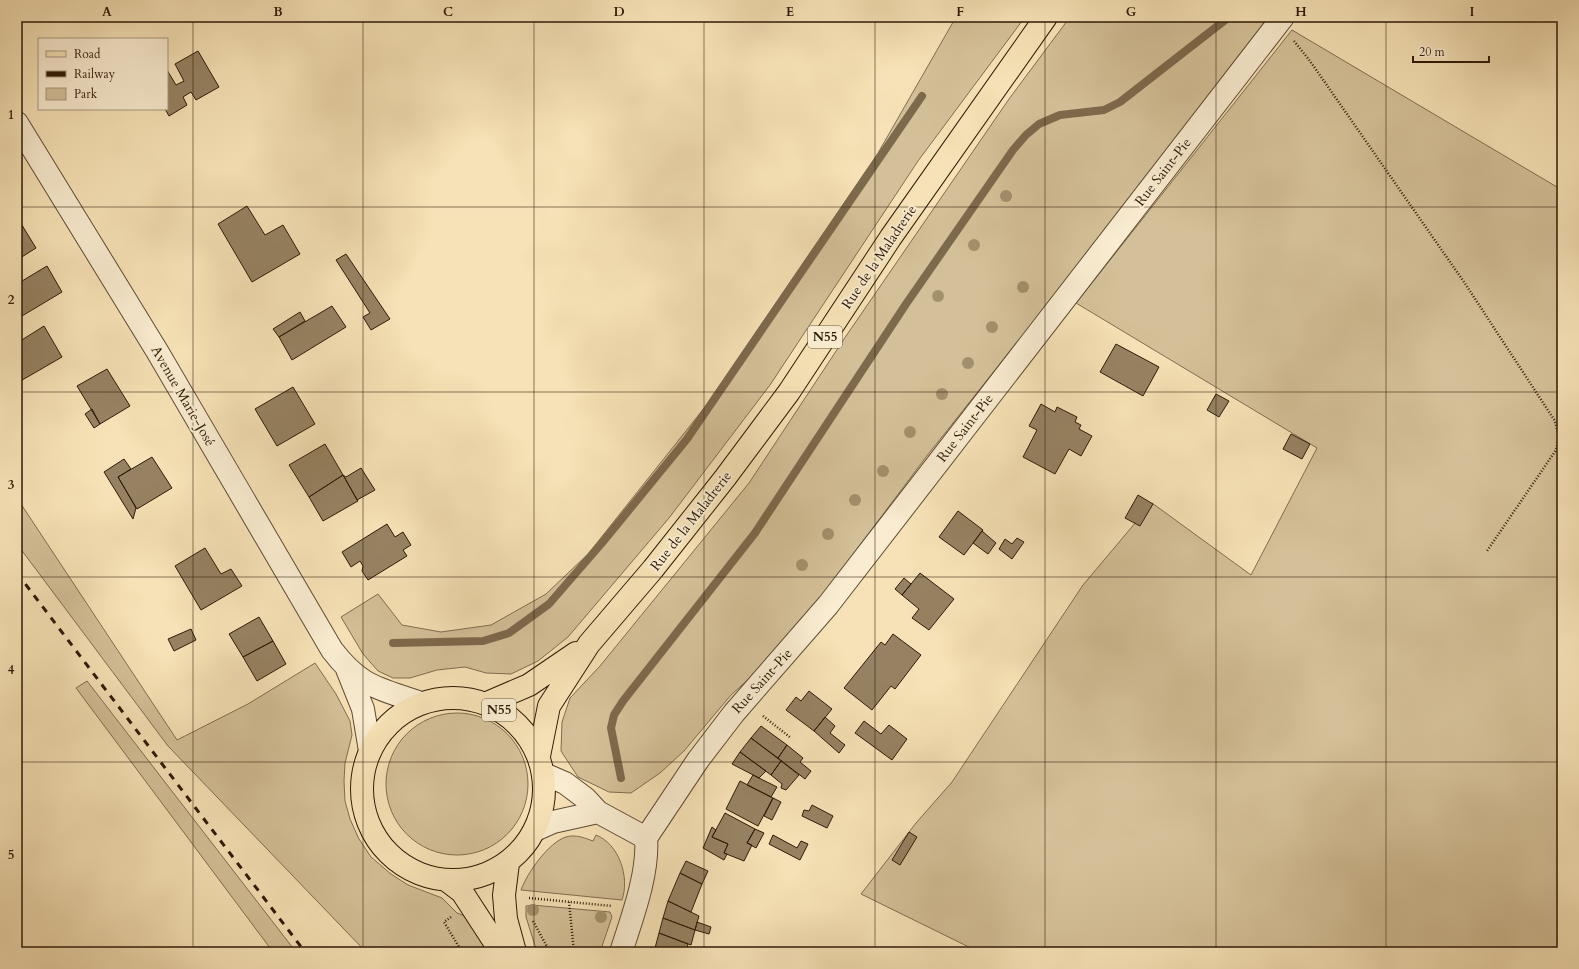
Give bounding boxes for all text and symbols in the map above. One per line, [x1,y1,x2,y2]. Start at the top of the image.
text: A [102,3,112,21]
text: B [273,3,283,21]
text: C [443,3,453,21]
text: D [613,3,625,21]
text: E [786,3,794,21]
text: F [956,3,964,21]
text: G [1126,3,1137,21]
text: H [1295,3,1307,21]
text: I [1469,3,1475,21]
legend [38,38,168,110]
scale bar [1413,38,1489,64]
text: 20 m [1419,44,1446,60]
text: Road [74,46,101,62]
text: Railway [74,66,116,82]
text: Park [74,86,98,102]
text: 1 [8,106,14,124]
street label: Rue Saint-Pie [1130,134,1196,210]
street label: Rue de la Maladrerie [837,201,921,313]
text: 2 [8,291,15,309]
road number: N55 [808,326,842,348]
street label: Avenue Marie-José [146,342,220,450]
street label: Rue Saint-Pie [932,390,998,466]
street label: Rue de la Maladrerie [646,467,736,575]
text: 3 [8,476,15,494]
street label: Rue Saint-Pie [728,644,796,718]
text: 4 [8,661,15,679]
road number: N55 [482,699,516,721]
text: 5 [8,846,14,864]

